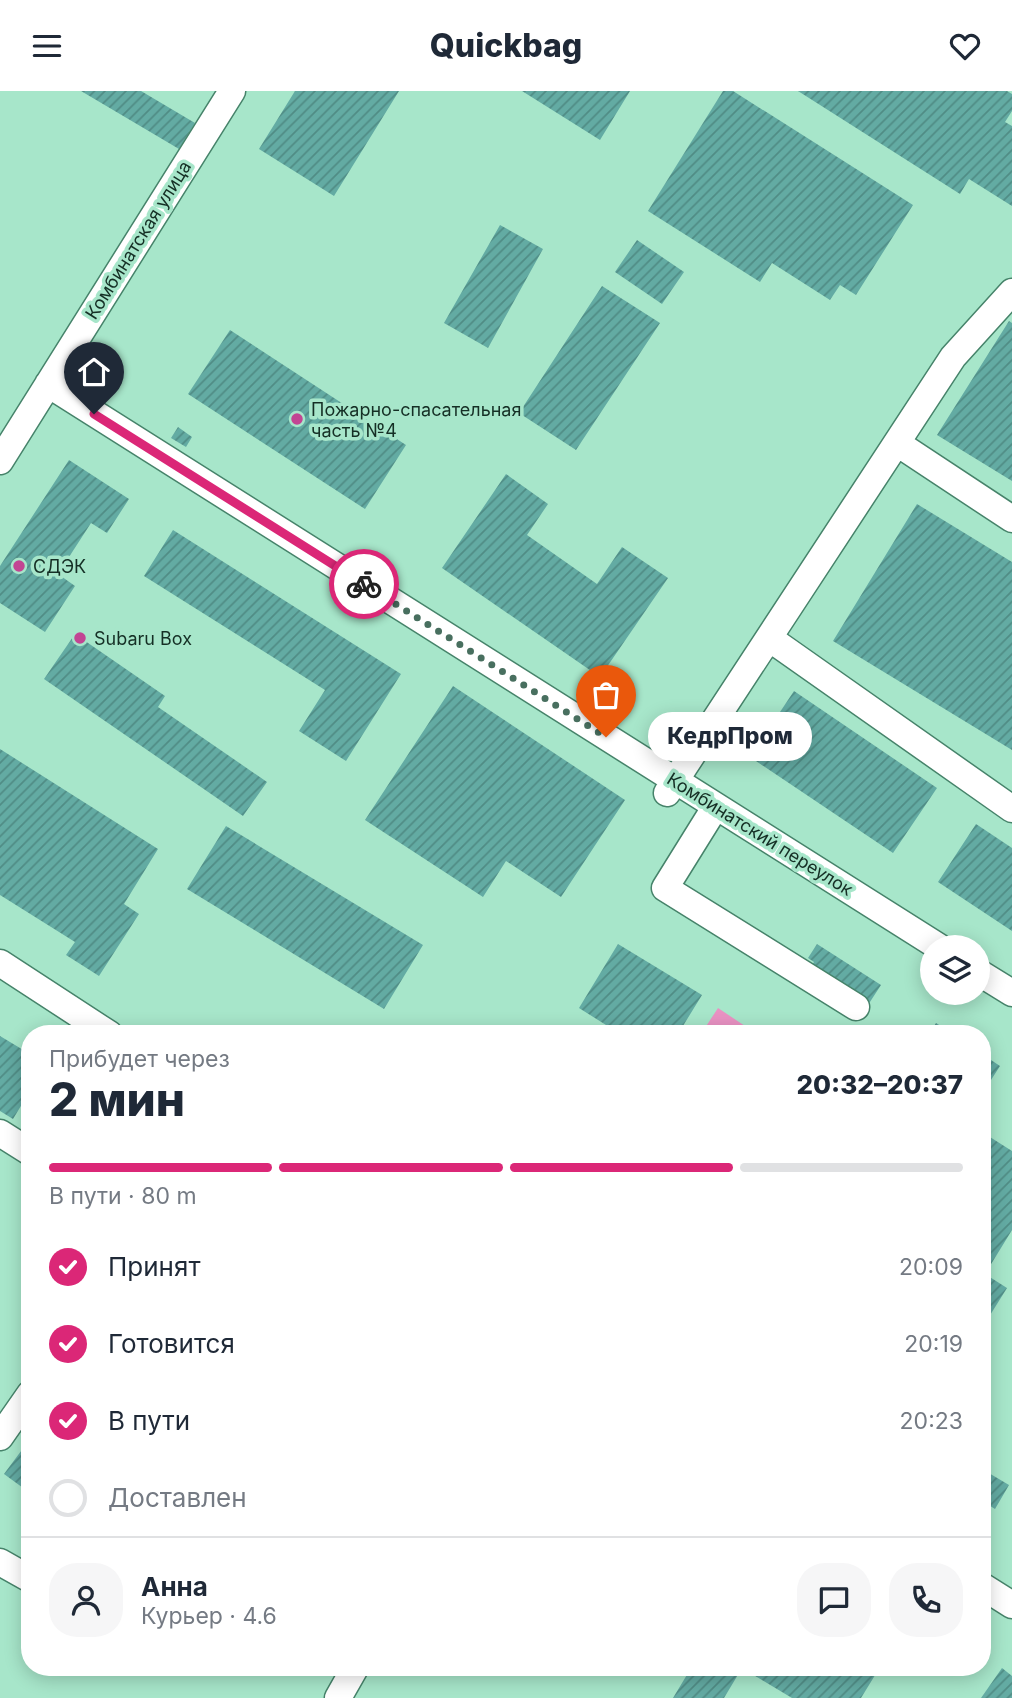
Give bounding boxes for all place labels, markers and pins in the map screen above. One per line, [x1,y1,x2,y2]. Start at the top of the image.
pin [64,342,124,414]
place label: Пожарно-спасательная часть №4 [311,399,521,441]
marker: Пожарно-спасательная часть №4 [289,411,305,427]
place label: СДЭК [33,556,86,577]
marker: СДЭК [11,558,27,574]
place label: Subaru Box [94,628,192,649]
marker: Subaru Box [72,630,88,646]
pin [576,665,636,737]
callout: КедрПром [648,713,812,761]

